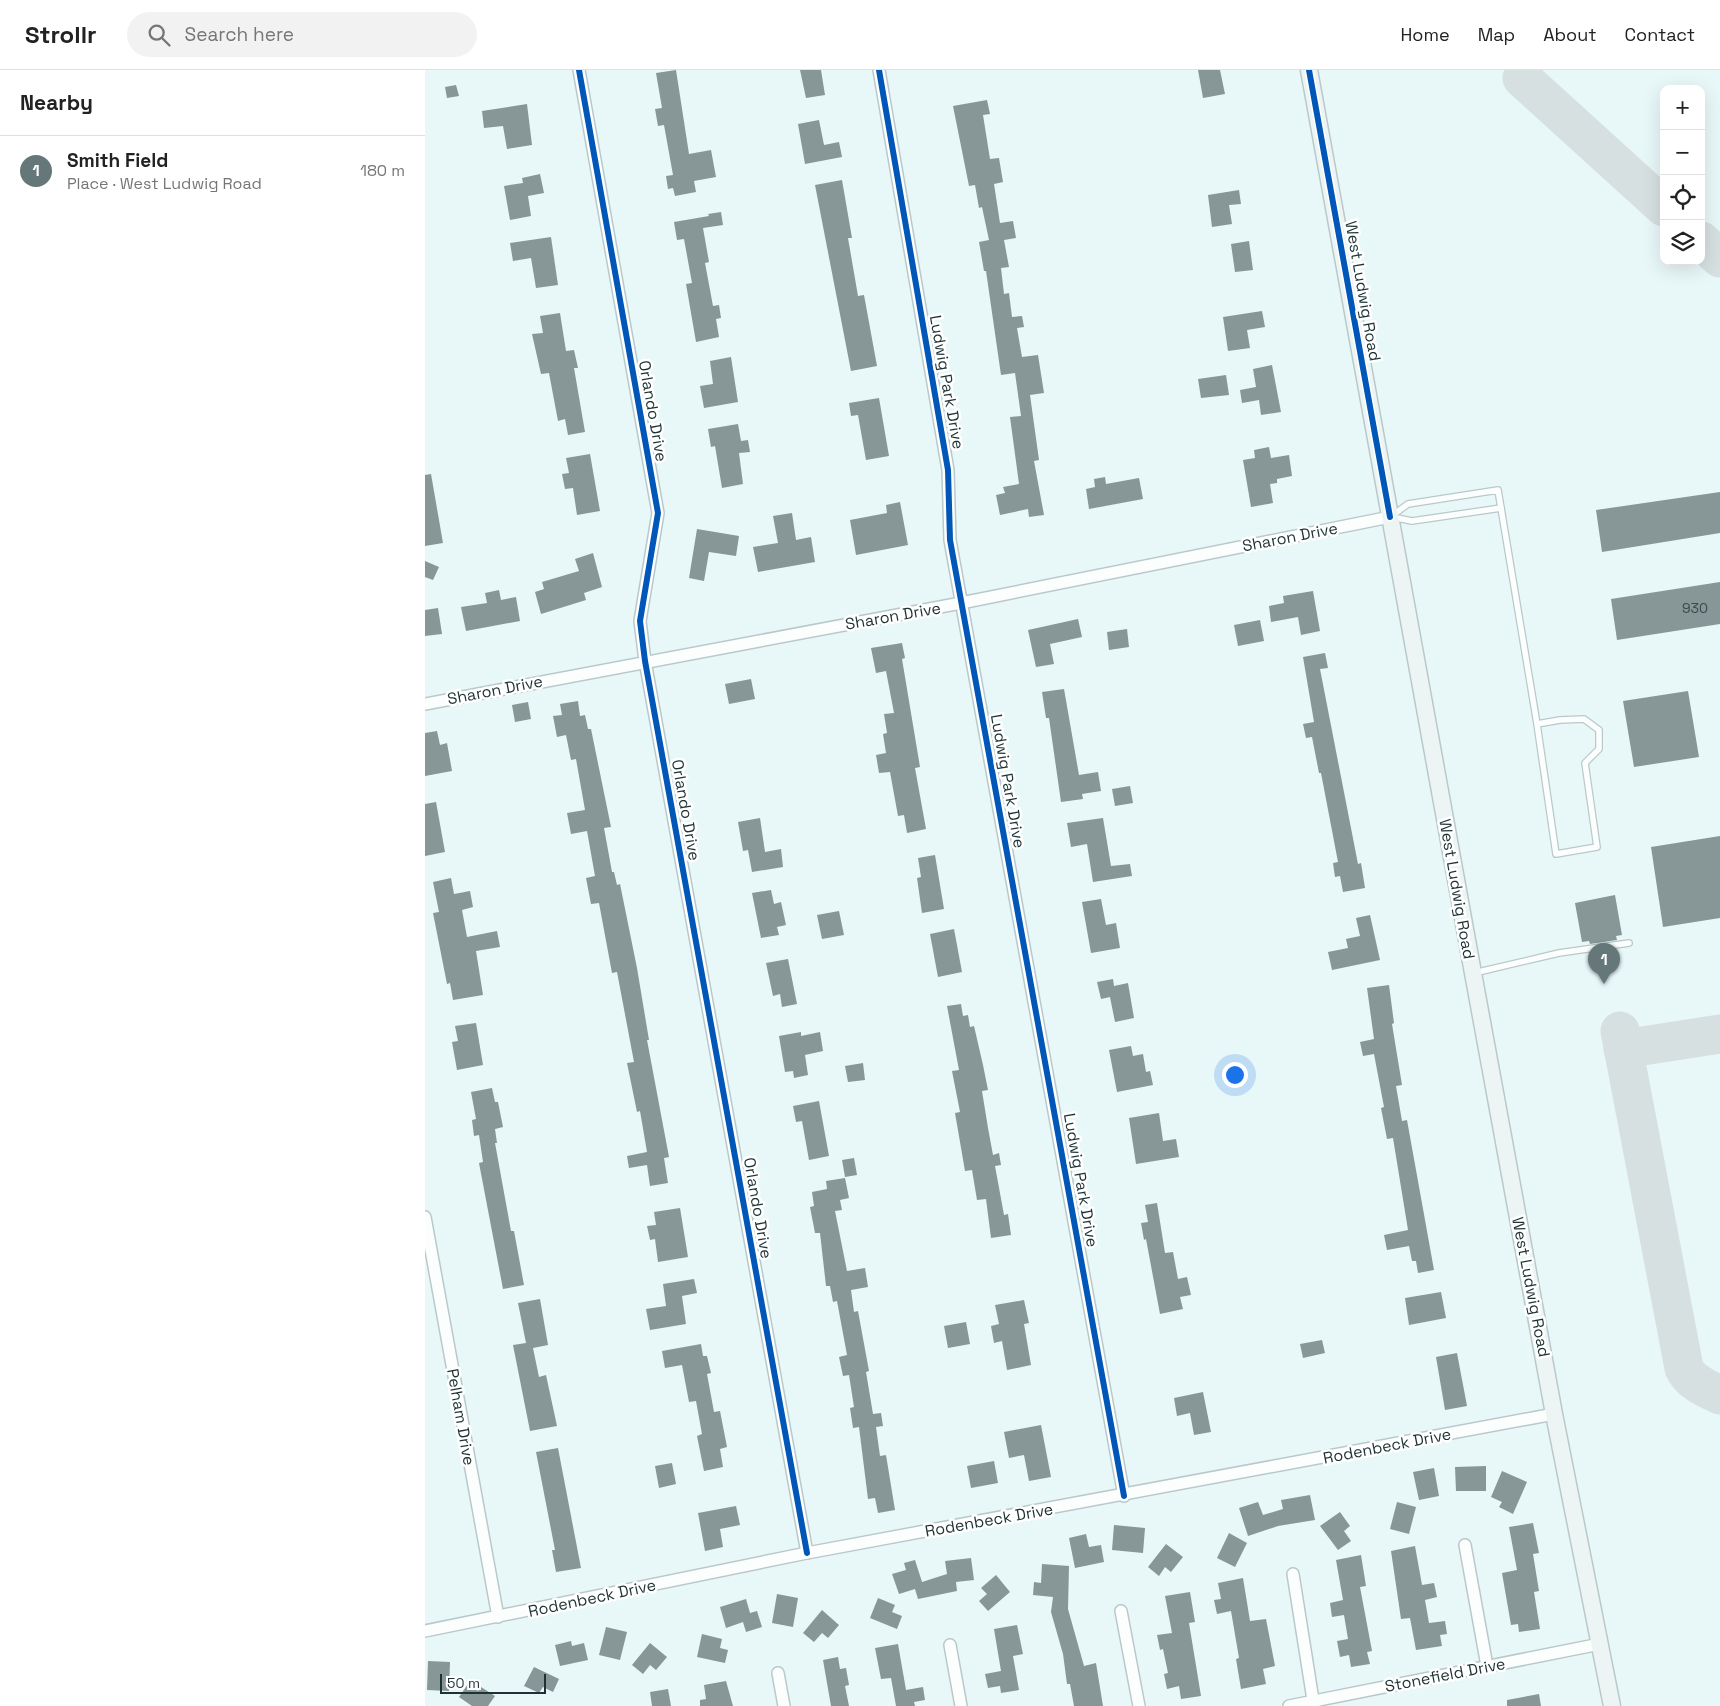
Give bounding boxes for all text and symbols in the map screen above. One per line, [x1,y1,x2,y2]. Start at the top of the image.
search box [127,12,477,57]
text: Strollr [25,19,97,50]
icon: search [145,21,173,49]
text: Search here [185,22,294,47]
text: Home [1401,23,1450,46]
text: Map [1478,23,1515,46]
text: About [1543,23,1597,46]
text: Contact [1625,23,1695,46]
map controls [1660,85,1705,265]
button: + [1660,85,1705,130]
text: Nearby [20,89,93,116]
button: − [1660,130,1705,175]
text: Smith Field [67,148,168,173]
text: 1 [32,160,40,181]
text: 180 m [360,160,405,181]
text: Place · West Ludwig Road [67,173,262,194]
button: locate [1660,175,1705,220]
street label: West Ludwig Road [1340,219,1386,363]
button: layers [1660,220,1705,265]
street label: Ludwig Park Drive [925,313,969,451]
street label: Orlando Drive [634,359,672,463]
street label: Sharon Drive [1241,517,1339,557]
street label: Sharon Drive [844,597,942,635]
house number: 930 [1682,599,1708,617]
street label: Sharon Drive [446,670,544,710]
street label: Ludwig Park Drive [986,712,1030,850]
street label: Orlando Drive [667,758,705,862]
street label: West Ludwig Road [1434,817,1480,961]
pin: 1 [1588,943,1620,984]
your location [1222,1062,1248,1088]
street label: Ludwig Park Drive [1059,1111,1103,1249]
street label: Orlando Drive [739,1156,777,1260]
street label: West Ludwig Road [1507,1215,1555,1359]
street label: Pelham Drive [442,1367,480,1467]
street label: Rodenbeck Drive [1321,1423,1453,1469]
street label: Rodenbeck Drive [923,1498,1055,1542]
street label: Rodenbeck Drive [526,1574,658,1622]
street label: Stonefield Drive [1383,1653,1507,1697]
scale bar [440,1671,546,1694]
text: 50 m [447,1674,480,1692]

